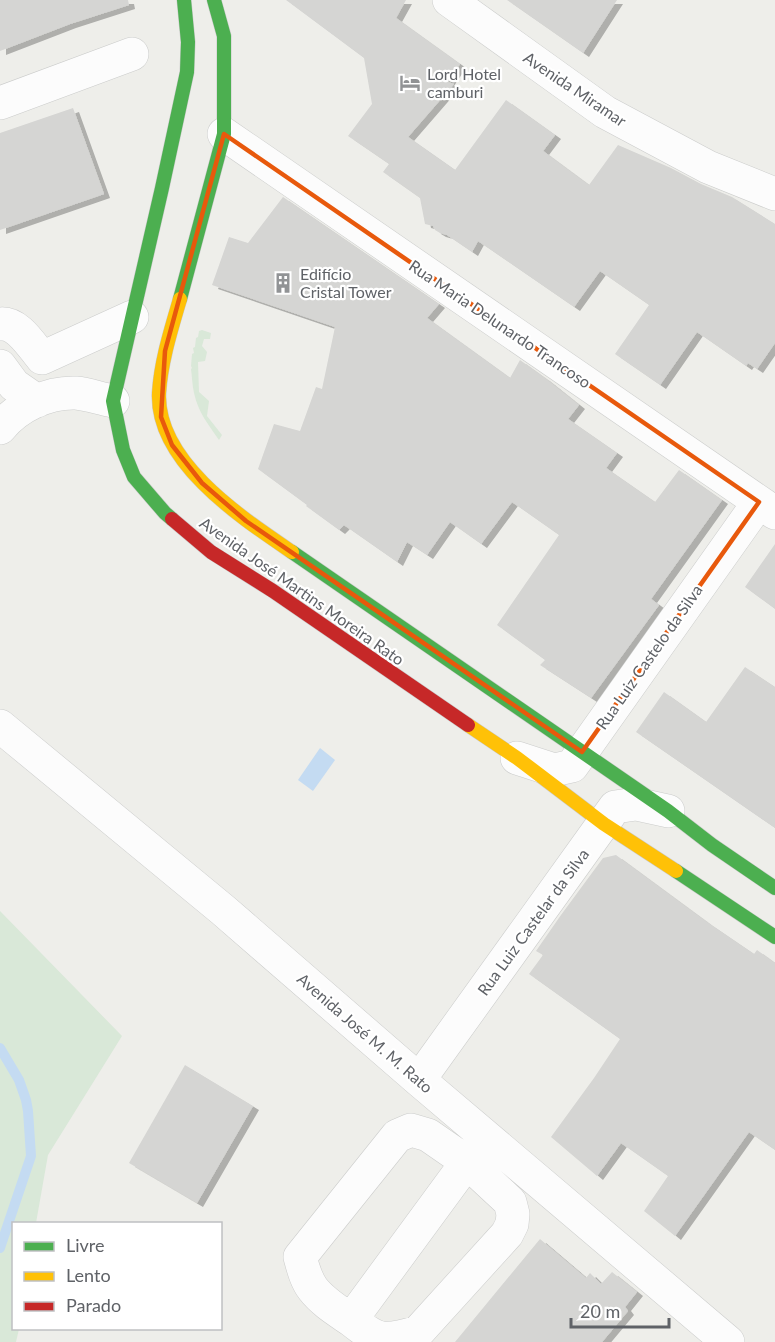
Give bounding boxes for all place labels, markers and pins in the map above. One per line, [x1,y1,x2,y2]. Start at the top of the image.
place label: Lord Hotel camburi [427,64,501,101]
hotel icon: Lord Hotel camburi [398,71,422,95]
place label: Edifício Cristal Tower [300,264,392,301]
building icon: Edifício Cristal Tower [271,271,295,295]

